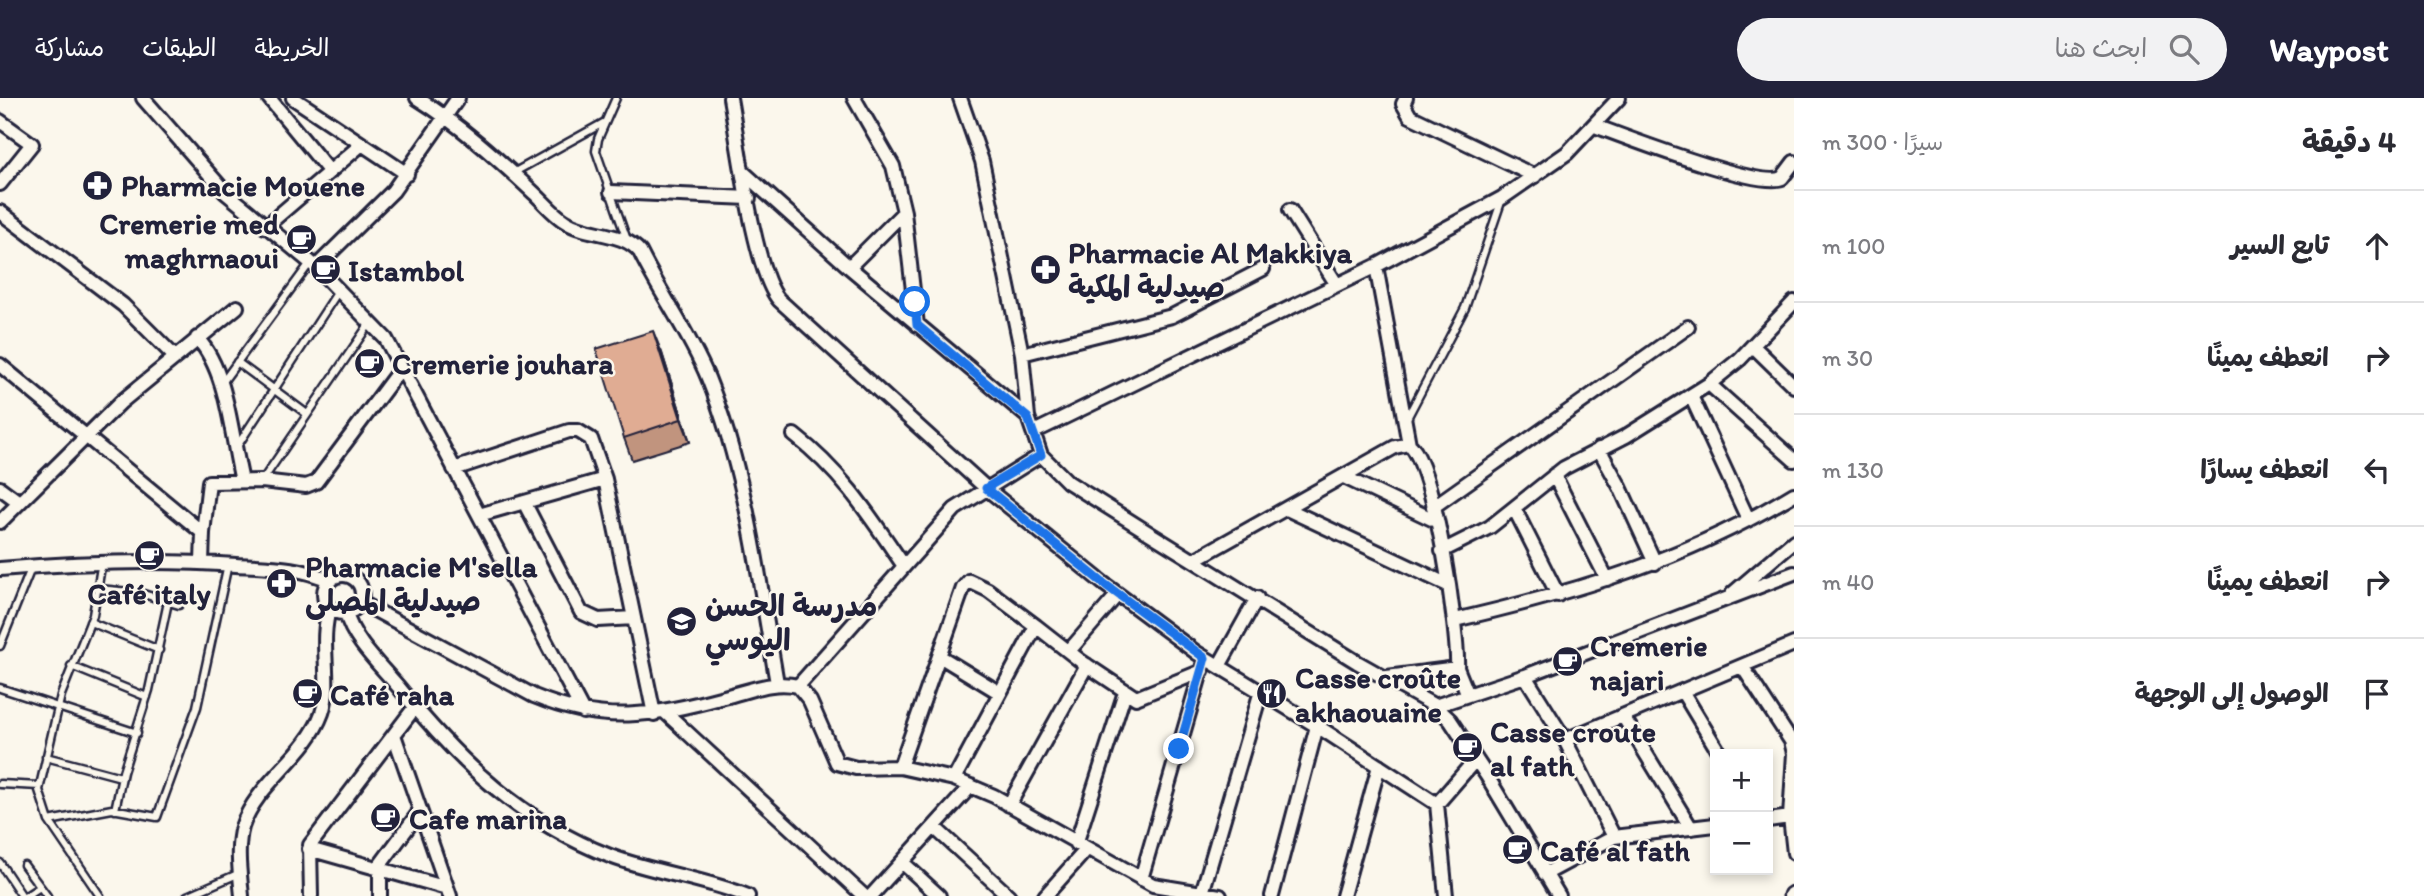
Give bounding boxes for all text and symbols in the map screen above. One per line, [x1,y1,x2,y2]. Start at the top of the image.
search box [1737,18,2227,81]
icon: search [2165,30,2203,68]
text: Waypost [2269,30,2389,69]
text: ابحث هنا [2055,32,2147,64]
text: مشاركة [35,33,104,62]
text: الطبقات [142,33,217,62]
text: الخريطة [255,33,329,62]
text: 4 دقيقة [2302,123,2396,160]
text: سيرًا · 300 m [1822,128,1943,156]
place label: Pharmacie Mouene [121,167,365,204]
pharmacy icon: Pharmacie Mouene [81,168,115,202]
place label: Cremerie med maghrnaoui [99,205,280,276]
cafe icon: Cremerie med maghrnaoui [285,223,319,257]
icon: ahead [2358,227,2396,265]
text: تابع السير [2231,229,2329,261]
text: 100 m [1822,232,1886,260]
place label: Pharmacie Al Makkiya صيدلية المكية [1068,234,1352,305]
place label: Istambol [348,252,464,289]
pharmacy icon: Pharmacie Al Makkiya صيدلية المكية [1028,252,1062,286]
cafe icon: Istambol [308,253,342,287]
route start [899,286,930,317]
icon: right [2358,339,2396,377]
text: انعطف يمينًا [2207,341,2329,373]
text: 30 m [1822,344,1873,372]
place label: Cremerie jouhara [392,345,613,382]
cafe icon: Cremerie jouhara [352,346,386,380]
icon: left [2358,451,2396,489]
text: انعطف يسارًا [2200,453,2329,485]
text: 130 m [1822,456,1884,484]
cafe icon: Café italy [132,538,166,572]
place label: Pharmacie M'sella صيدلية المصلى [305,548,538,620]
icon: right [2358,563,2396,601]
text: انعطف يمينًا [2207,565,2329,597]
pharmacy icon: Pharmacie M'sella صيدلية المصلى [265,566,299,600]
text: 40 m [1822,568,1875,596]
place label: Café italy [87,575,212,612]
place label: مدرسة الحسن اليوسي [705,587,877,666]
school or university icon: مدرسة الحسن اليوسي [665,605,699,639]
place label: Cremerie najari [1589,627,1707,698]
cafe icon: Cremerie najari [1550,645,1584,679]
place label: Casse croûte akhaouaine [1295,659,1461,730]
icon: arrive [2358,675,2396,713]
place label: Café raha [330,676,454,713]
cafe icon: Café raha [290,677,324,711]
restaurant icon: Casse croûte akhaouaine [1255,677,1289,711]
text: الوصول إلى الوجهة [2135,677,2329,709]
place label: Casse croute al fath [1490,713,1656,784]
cafe icon: Casse croute al fath [1450,731,1484,765]
route end [1163,733,1194,764]
map controls [1710,749,1773,875]
button: + [1710,749,1773,812]
place label: Cafe marina [409,800,567,837]
cafe icon: Cafe marina [369,801,403,835]
button: − [1710,812,1773,875]
place label: Café al fath [1540,832,1691,869]
cafe icon: Café al fath [1500,833,1534,867]

